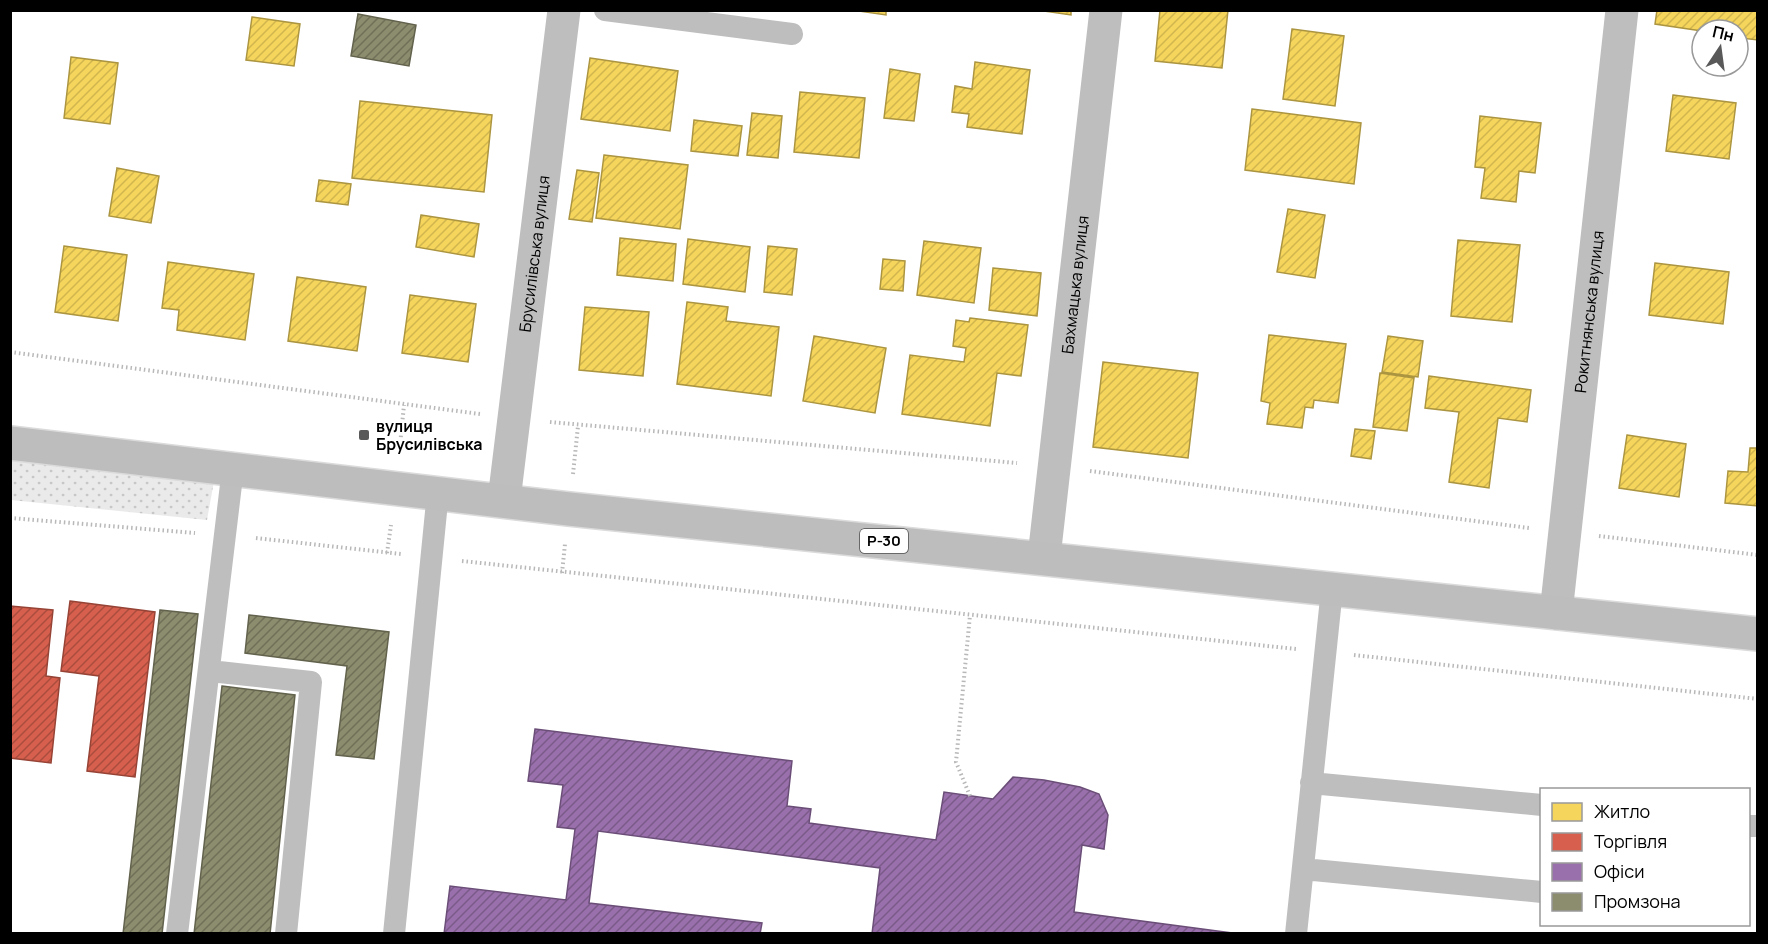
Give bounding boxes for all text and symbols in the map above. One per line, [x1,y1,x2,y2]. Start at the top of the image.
north arrow [1690,18,1750,78]
text: Пн [1710,20,1736,47]
street label: Брусилівська вулиця [514,174,555,333]
street label: Бахмацька вулиця [1056,214,1094,355]
street label: Рокитнянська вулиця [1569,229,1609,394]
place label: вулиця Брусилівська [376,415,483,455]
marker: вулиця Брусилівська [357,428,371,442]
road number: Р-30 [860,529,908,553]
legend [1540,788,1750,926]
text: Житло [1594,799,1650,823]
text: Торгівля [1594,829,1667,853]
text: Офіси [1594,859,1644,883]
text: Промзона [1594,889,1681,913]

